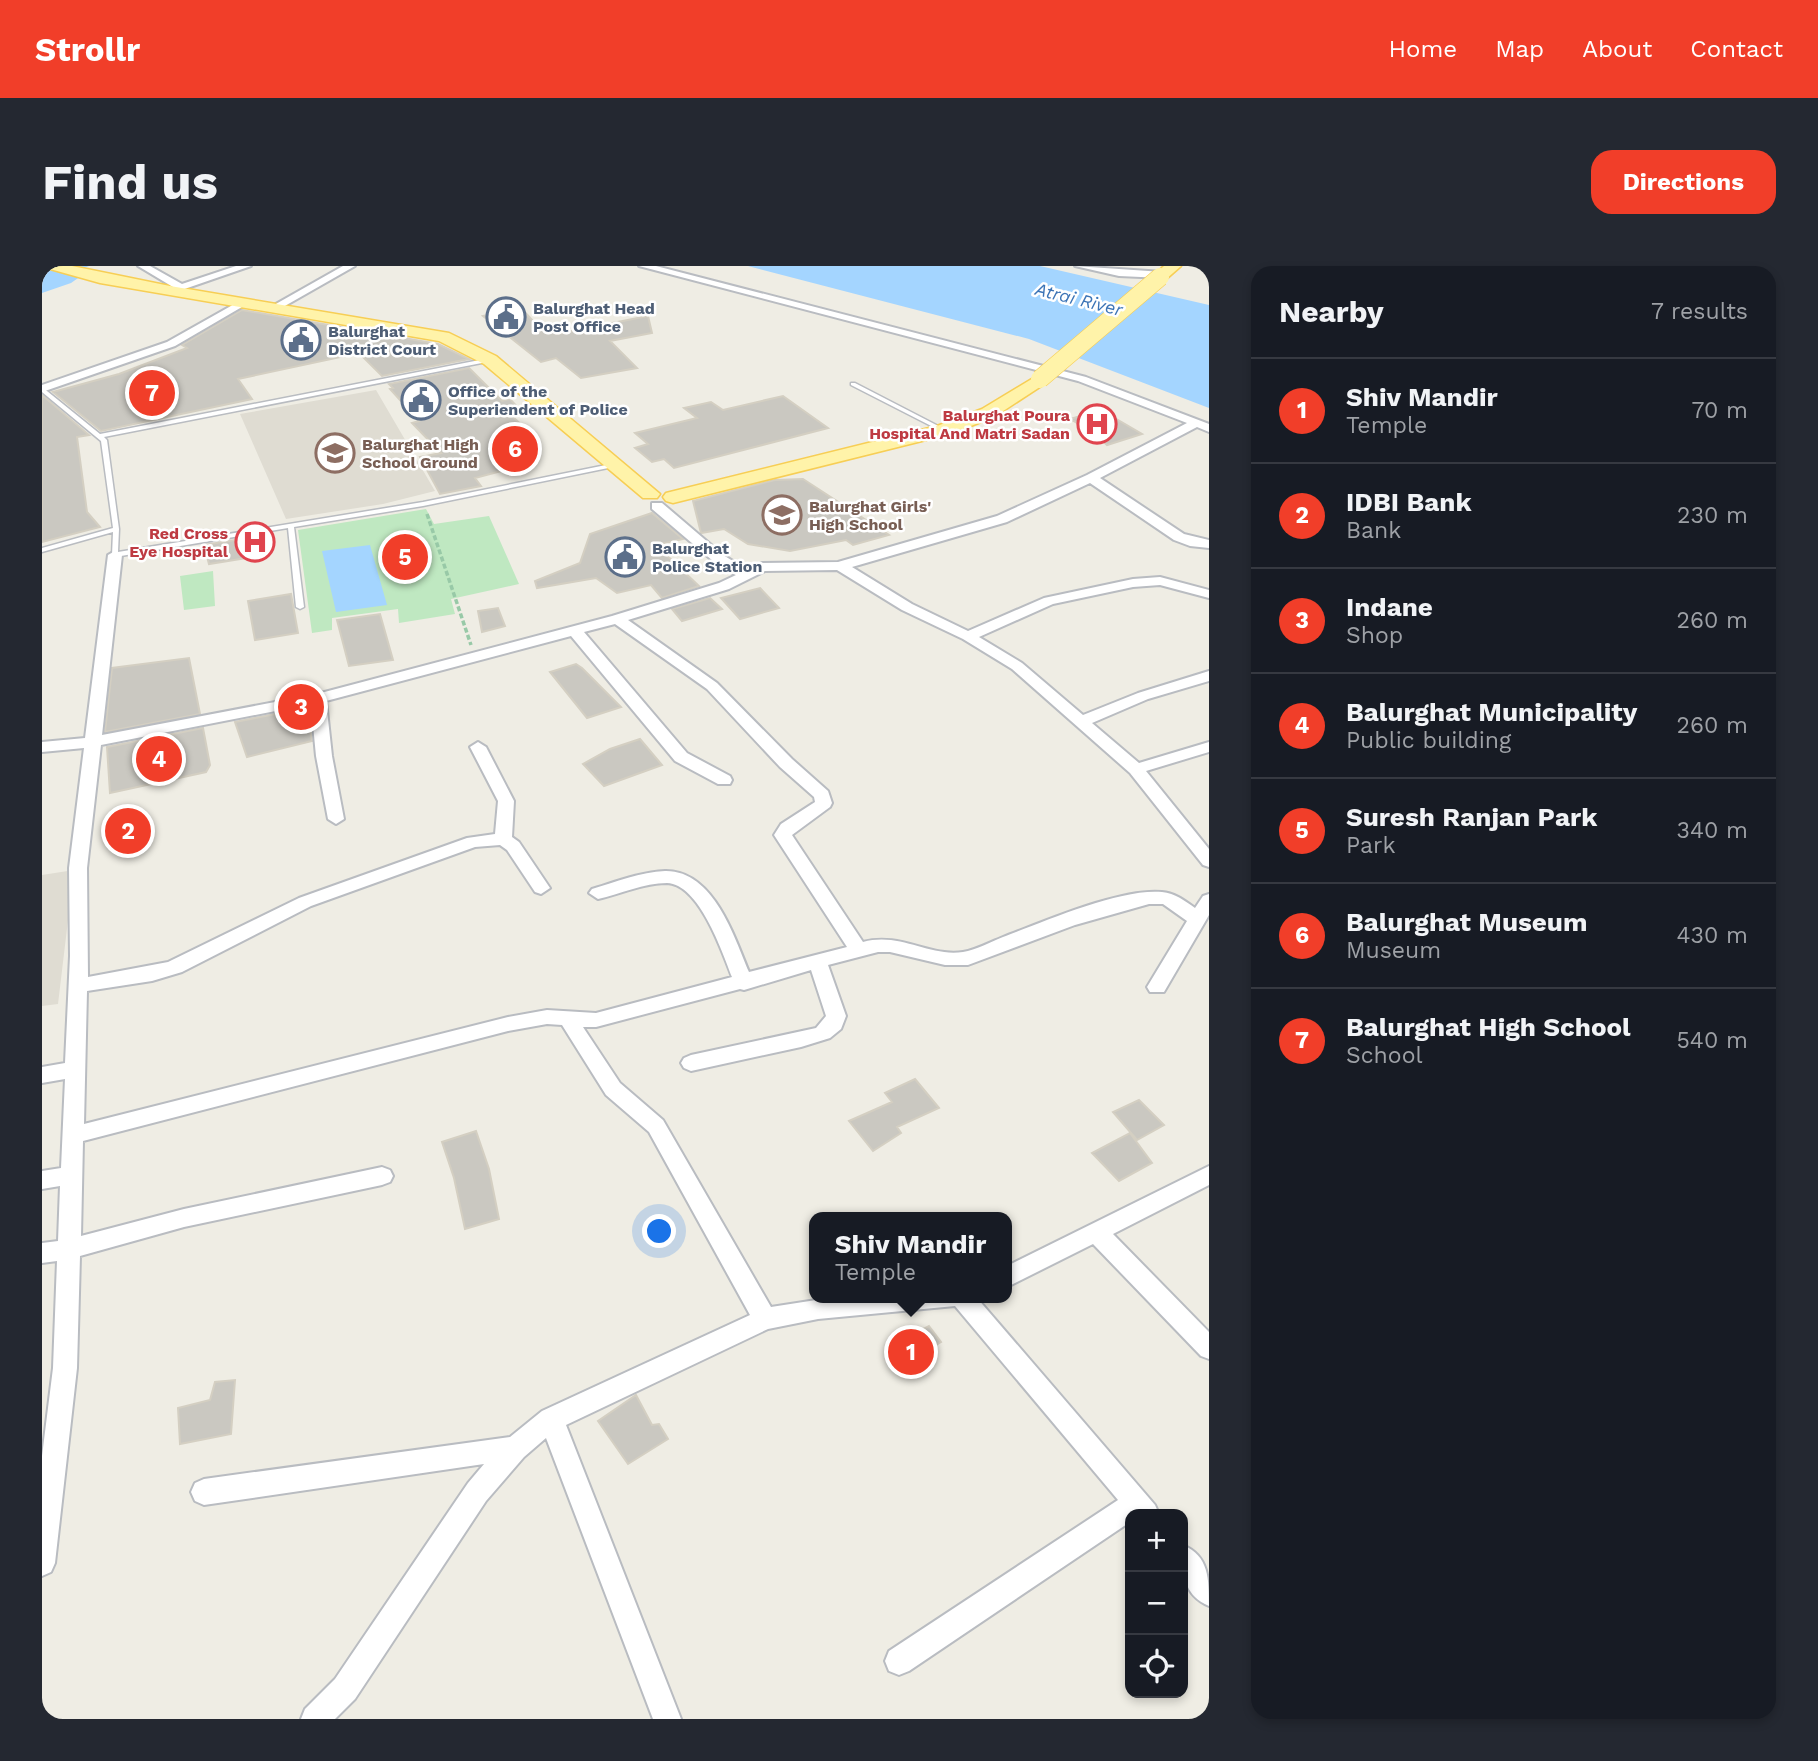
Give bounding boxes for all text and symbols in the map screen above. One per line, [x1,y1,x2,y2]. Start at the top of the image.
text: Strollr [35,30,140,69]
text: Home [1389,35,1457,63]
text: Map [1495,35,1544,63]
text: About [1582,35,1652,63]
text: Contact [1690,35,1783,63]
button: Directions [1591,150,1776,214]
text: Find us [42,153,218,211]
water label: Atrai River [1032,278,1126,320]
text: Nearby [1279,294,1384,329]
public building icon: Balurghat Head Post Office [485,296,527,338]
text: 7 results [1651,298,1748,325]
place label: Balurghat Head Post Office [533,299,655,336]
public building icon: Balurghat District Court [280,319,322,361]
place label: Balurghat District Court [328,322,436,359]
pin: 7 [129,367,175,419]
public building icon: Office of the Superiendent of Police [400,379,442,421]
place label: Office of the Superiendent of Police [448,382,628,419]
text: Shiv Mandir [1346,382,1498,412]
text: 1 [1297,397,1307,424]
text: 70 m [1691,397,1748,424]
hospital icon: Balurghat Poura Hospital And Matri Sadan [1076,403,1118,445]
place label: Balurghat Poura Hospital And Matri Sadan [869,406,1071,443]
text: Temple [1346,412,1427,439]
pin: 6 [492,423,538,475]
school or university icon: Balurghat High School Ground [314,432,356,474]
place label: Balurghat High School Ground [362,435,479,472]
text: IDBI Bank [1346,487,1472,517]
school or university icon: Balurghat Girls' High School [761,494,803,536]
place label: Balurghat Girls' High School [809,497,931,534]
text: 2 [1295,502,1309,529]
text: 230 m [1677,502,1748,529]
text: Bank [1346,517,1401,544]
hospital icon: Red Cross Eye Hospital [234,521,276,563]
place label: Red Cross Eye Hospital [129,524,229,561]
pin: 5 [382,531,428,583]
public building icon: Balurghat Police Station [604,536,646,578]
place label: Balurghat Police Station [652,539,762,576]
text: Indane [1346,592,1433,622]
text: 3 [1295,607,1309,634]
text: 260 m [1677,607,1748,634]
text: Shop [1346,622,1403,649]
pin: 3 [278,681,324,733]
text: Balurghat Municipality [1346,697,1637,727]
text: 4 [1295,712,1309,739]
text: 260 m [1677,712,1748,739]
text: Public building [1346,727,1511,754]
pin: 4 [136,733,182,785]
text: Suresh Ranjan Park [1346,802,1597,832]
pin: 2 [105,805,151,857]
text: 5 [1295,817,1309,844]
text: 340 m [1676,817,1748,844]
text: Park [1346,832,1395,859]
text: Balurghat Museum [1346,907,1587,937]
text: 6 [1295,922,1309,949]
text: 430 m [1676,922,1748,949]
text: Museum [1346,937,1441,964]
text: Balurghat High School [1346,1012,1631,1042]
text: 7 [1295,1027,1309,1054]
text: 540 m [1676,1027,1748,1054]
text: School [1346,1042,1423,1069]
popup [809,1212,1012,1303]
your location [642,1214,676,1248]
text: Shiv Mandir [835,1229,986,1259]
text: Temple [835,1259,916,1286]
pin: 1 [888,1326,934,1378]
map controls [1125,1509,1188,1698]
button: + [1125,1509,1188,1572]
button: − [1125,1572,1188,1635]
button: locate [1125,1635,1188,1698]

